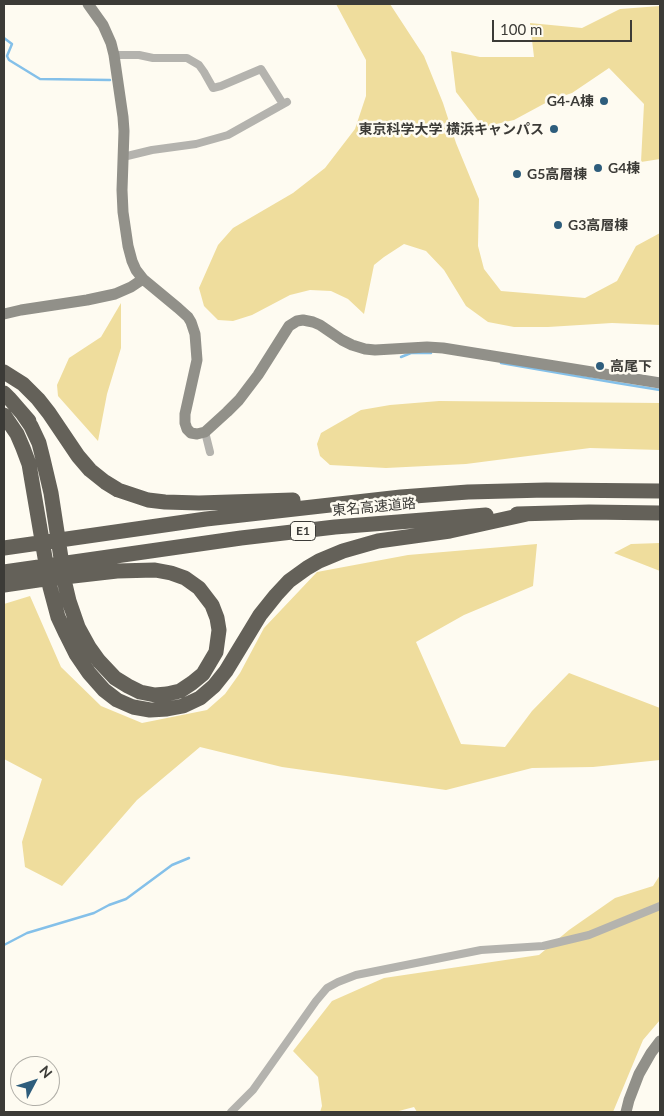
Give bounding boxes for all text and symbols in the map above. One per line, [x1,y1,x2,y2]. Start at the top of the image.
scale bar [494,10,634,42]
text: 100 m [500,20,542,38]
place label: G4-A棟 [547,93,594,109]
marker: G4-A棟 [598,95,610,107]
place label: 東京科学大学 横浜キャンパス [359,121,544,137]
marker: 東京科学大学 横浜キャンパス [548,123,560,135]
place label: G4棟 [608,160,640,176]
marker: G4棟 [592,162,604,174]
place label: G5高層棟 [527,166,587,182]
marker: G5高層棟 [511,168,523,180]
place label: G3高層棟 [568,217,628,233]
marker: G3高層棟 [552,219,564,231]
place label: 高尾下 [610,358,652,374]
marker: 高尾下 [594,360,606,372]
street label: 東名高速道路 [331,495,417,519]
road number: E1 [290,522,316,540]
north arrow [10,1056,60,1106]
text: N [36,1062,56,1081]

